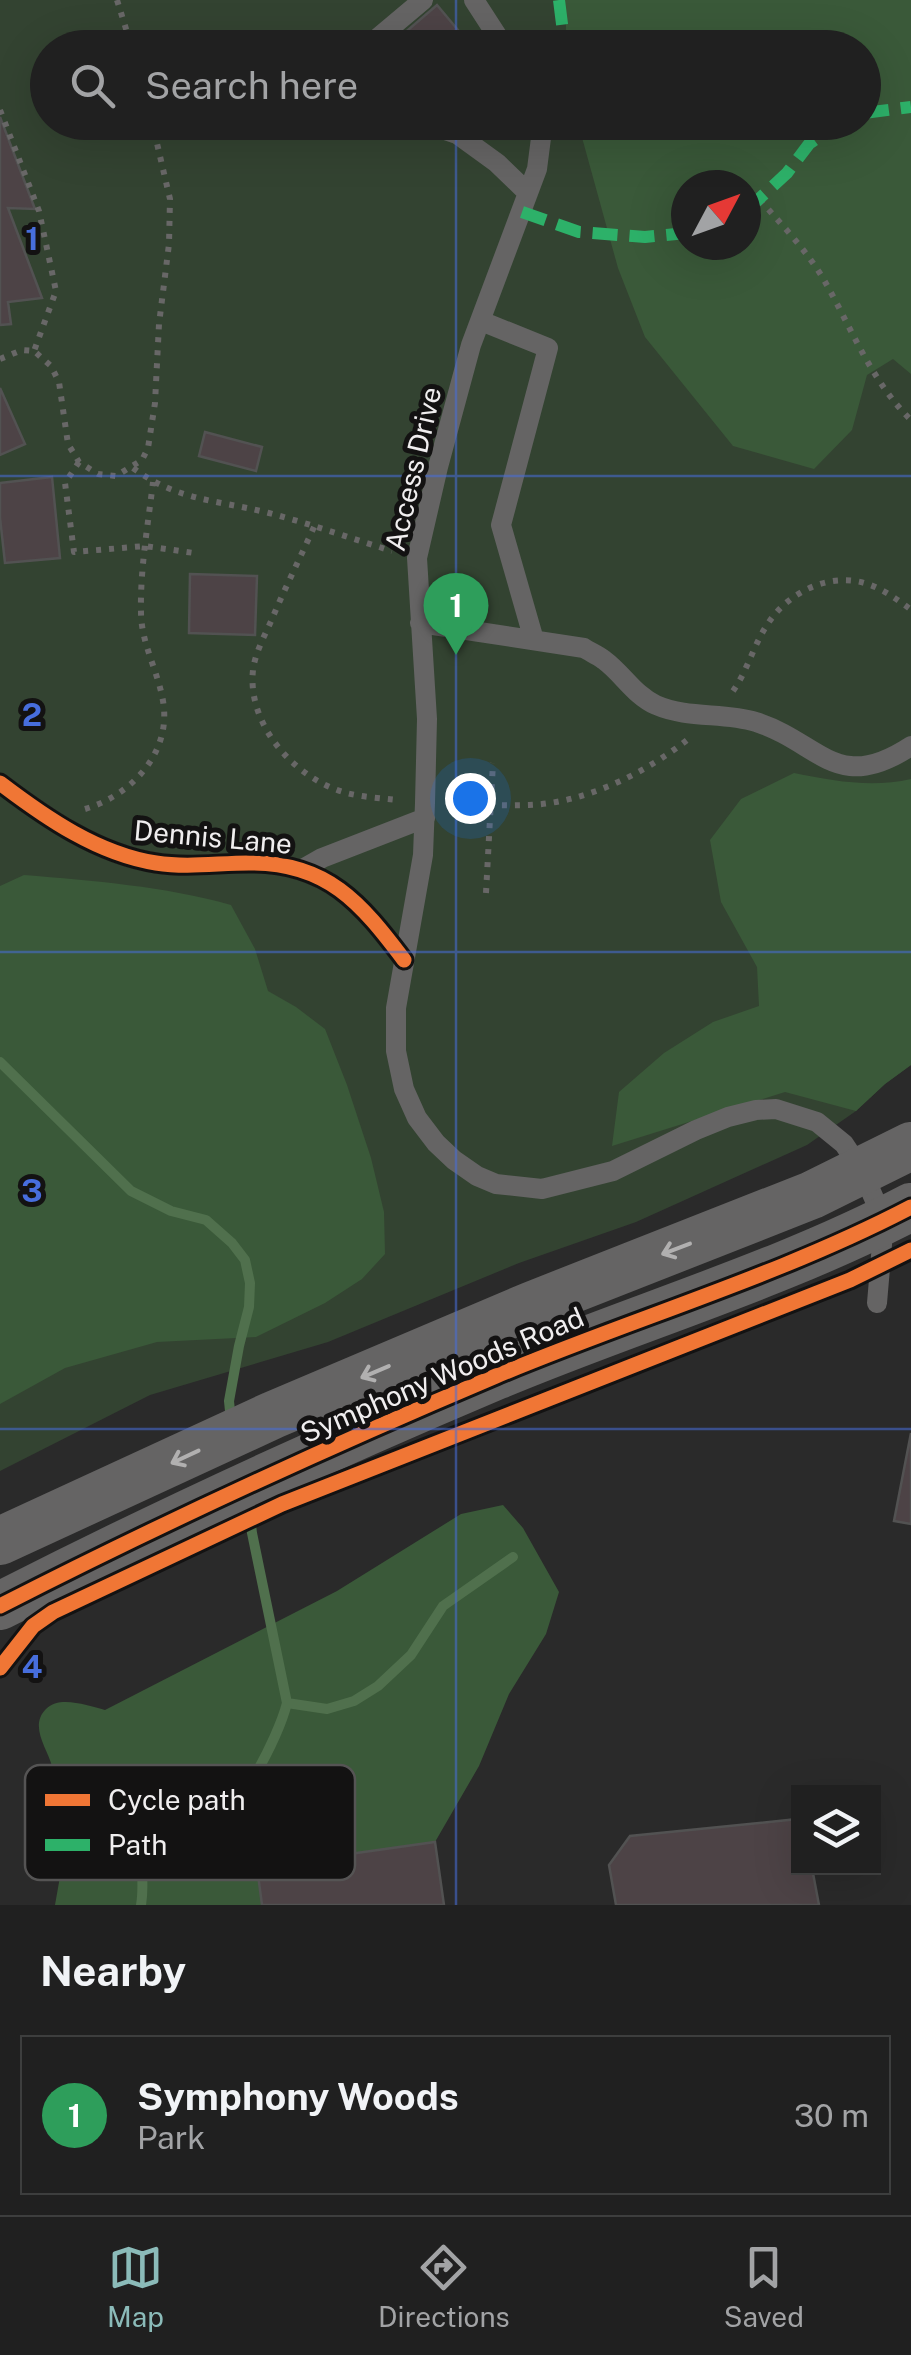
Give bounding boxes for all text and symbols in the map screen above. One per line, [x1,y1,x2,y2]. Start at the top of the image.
search box [30,30,881,140]
icon: search [65,58,120,113]
text: Search here [145,63,358,108]
north arrow [671,170,761,260]
text: 1 [25,220,39,257]
street label: Access Drive [378,384,447,554]
pin: 1 [424,572,488,655]
text: 2 [22,696,42,733]
your location [445,773,496,824]
street label: Dennis Lane [133,813,293,860]
text: 3 [21,1172,43,1209]
one-way arrow [661,1241,692,1259]
street label: Symphony Woods Road [295,1300,588,1449]
one-way arrow [360,1364,391,1382]
one-way arrow [171,1448,201,1467]
text: 4 [22,1648,43,1685]
legend [25,1765,355,1880]
text: Cycle path [108,1783,246,1816]
map controls [791,1785,881,1875]
button: layers [791,1785,881,1875]
text: Path [108,1828,167,1861]
text: Nearby [40,1946,186,1995]
text: Symphony Woods [137,2074,459,2119]
text: 1 [68,2097,81,2134]
text: 30 m [794,2097,869,2134]
text: Park [137,2119,205,2156]
tab: Map [107,2240,164,2333]
tab: Directions [378,2240,510,2333]
tab: Saved [724,2240,804,2333]

